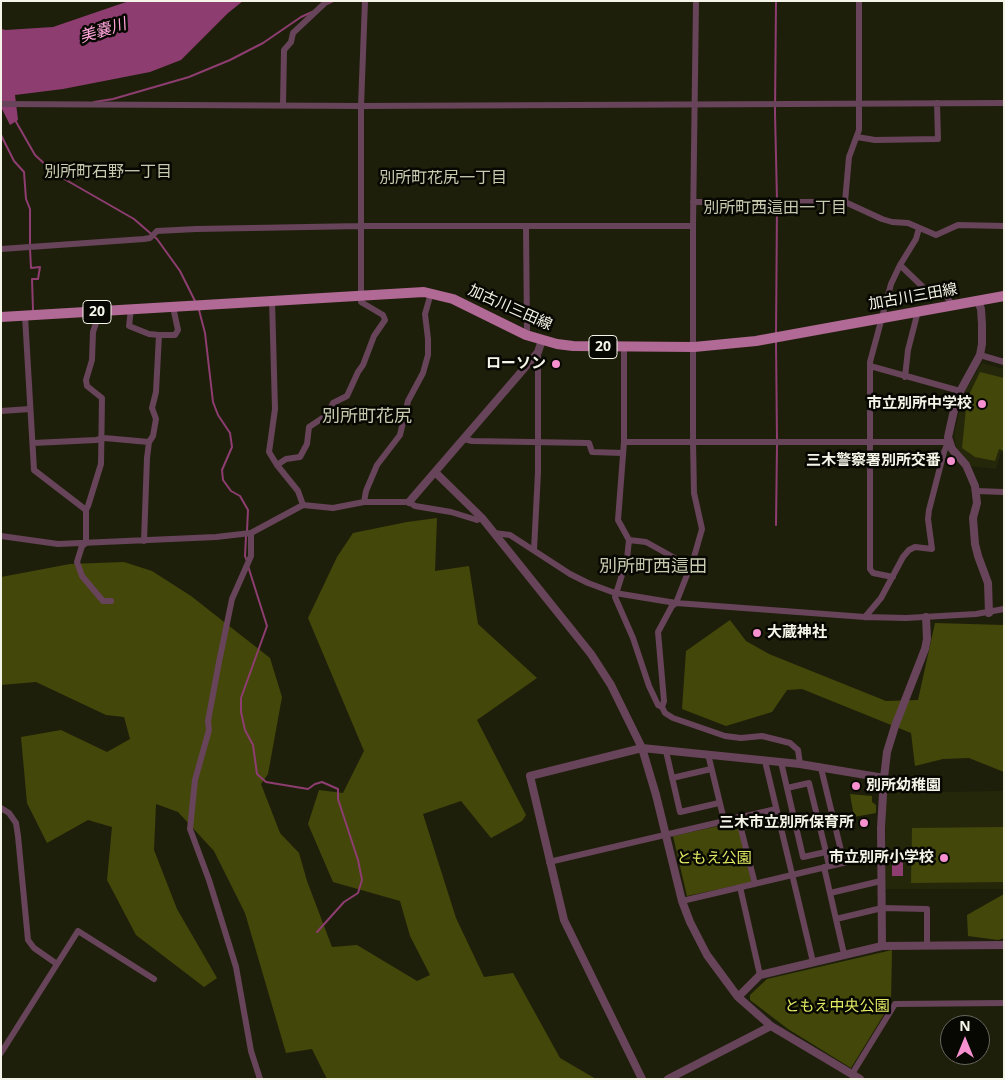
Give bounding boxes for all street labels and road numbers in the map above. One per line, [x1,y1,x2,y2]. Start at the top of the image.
street label: 加古川三田線 [867,280,959,314]
street label: 加古川三田線 [465,281,555,335]
road number: 20 [83,300,111,324]
road number: 20 [589,336,617,358]

